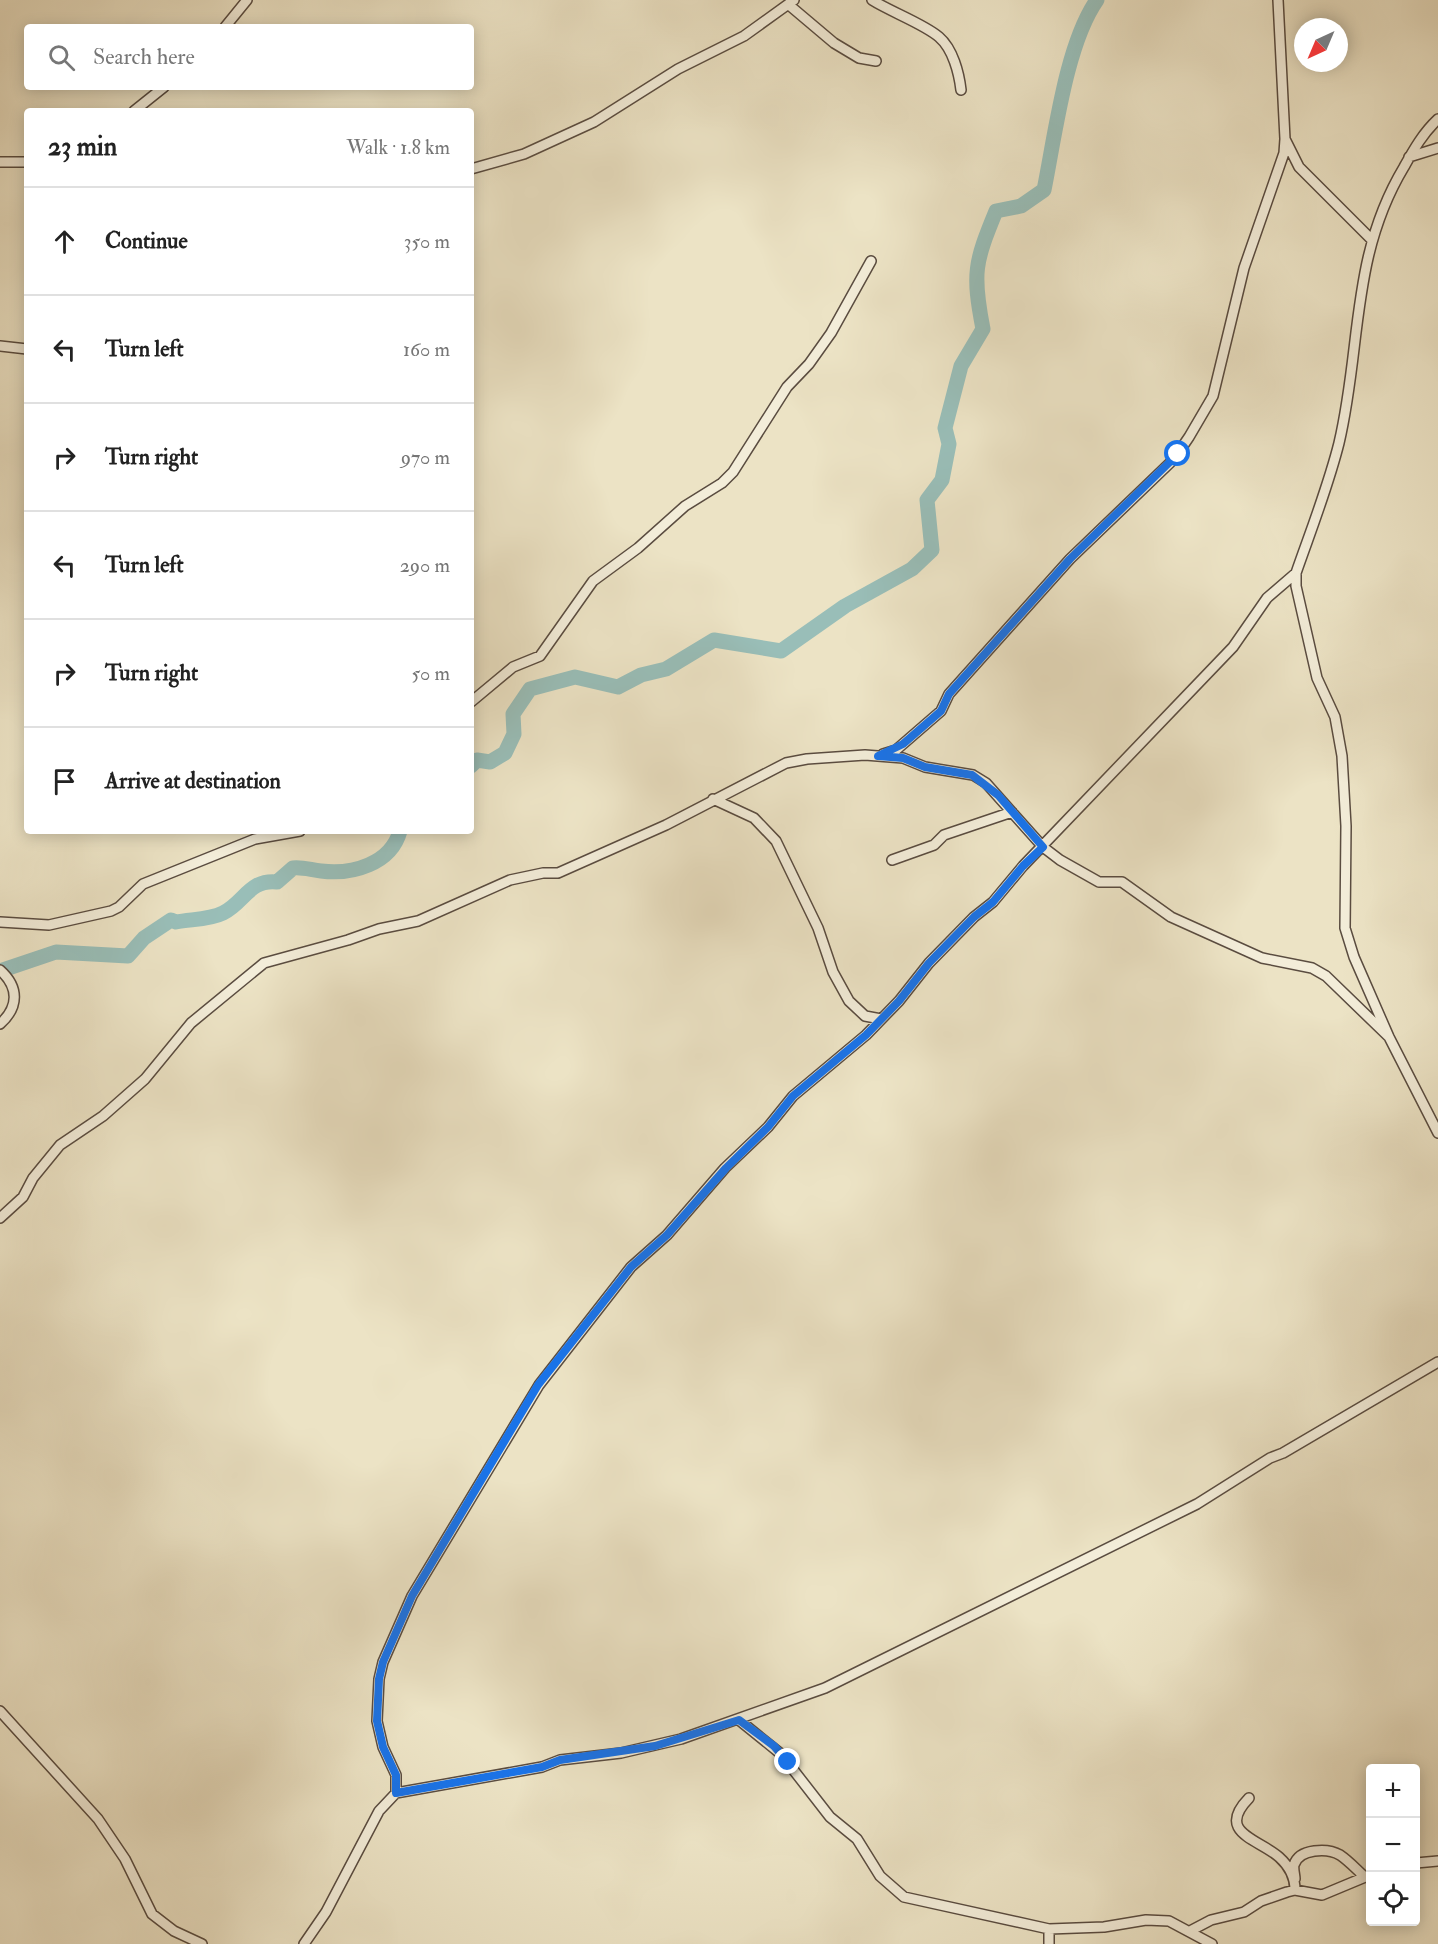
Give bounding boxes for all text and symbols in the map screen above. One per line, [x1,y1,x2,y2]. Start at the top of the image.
north arrow [1294,18,1348,72]
search box [24,24,474,90]
icon: search [45,41,78,74]
text: Search here [93,43,195,71]
text: 23 min [48,131,117,163]
text: Walk · 1.8 km [346,135,450,160]
icon: ahead [48,225,81,258]
text: Continue [105,227,188,255]
text: 350 m [404,229,450,254]
icon: left [48,333,81,366]
text: Turn left [105,335,184,363]
text: 160 m [403,337,450,362]
route start [1164,440,1190,466]
icon: right [48,441,81,474]
text: Turn right [105,443,198,471]
text: 970 m [401,445,450,470]
icon: left [48,549,81,582]
text: Turn left [105,551,184,579]
text: 290 m [400,553,450,578]
icon: right [48,657,81,690]
text: Turn right [105,659,198,687]
text: 50 m [411,661,450,686]
icon: arrive [48,765,81,798]
text: Arrive at destination [105,767,281,795]
route end [774,1748,800,1774]
map controls [1366,1764,1420,1926]
button: + [1366,1764,1420,1818]
button: − [1366,1818,1420,1872]
button: locate [1366,1872,1420,1926]

